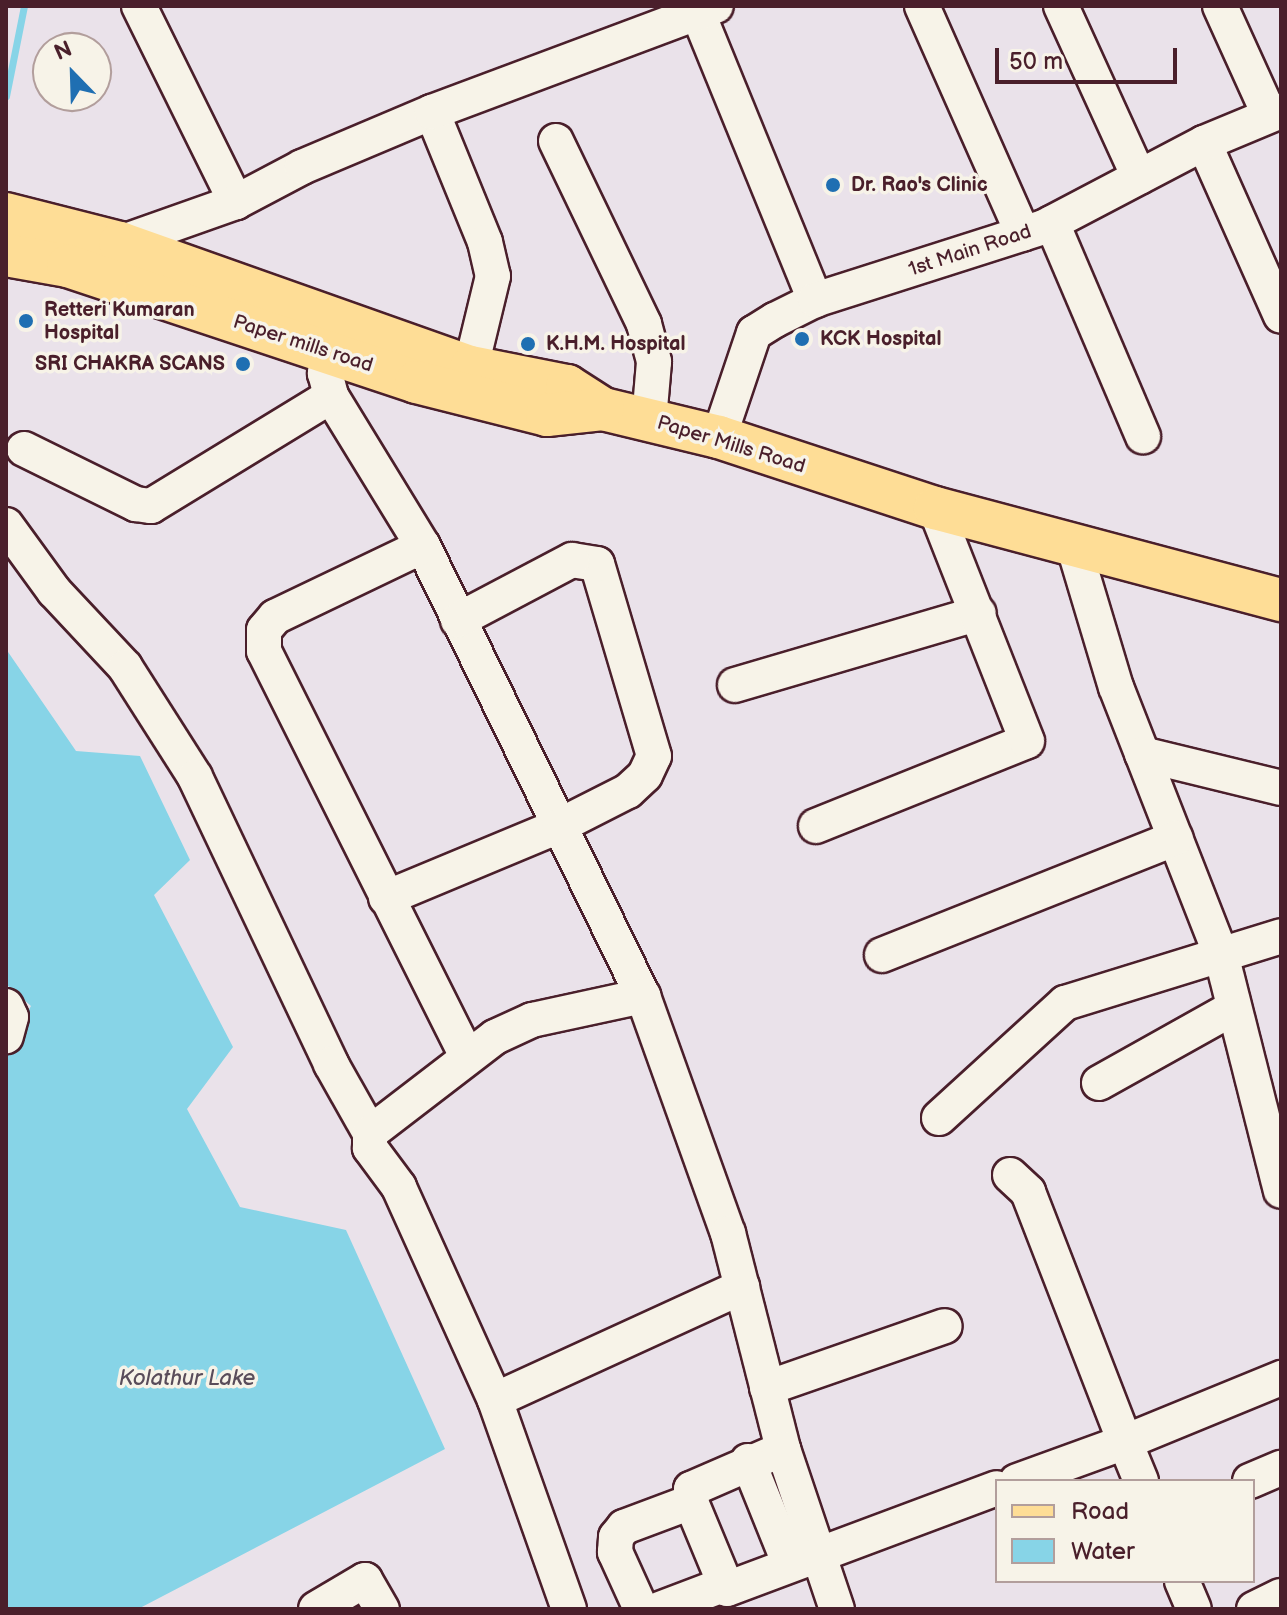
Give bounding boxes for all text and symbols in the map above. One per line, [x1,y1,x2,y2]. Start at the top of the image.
north arrow [32,32,112,112]
scale bar [999,32,1181,82]
text: N [50,36,76,67]
text: 50 m [1009,47,1063,76]
place label: Dr. Rao's Clinic [851,173,988,197]
marker: Dr. Rao's Clinic [822,174,844,196]
street label: 1st Main Road [906,220,1034,282]
place label: Retteri Kumaran Hospital [44,298,195,345]
marker: Retteri Kumaran Hospital [15,310,37,332]
street label: Paper mills road [230,310,376,378]
place label: KCK Hospital [820,327,941,351]
marker: KCK Hospital [791,328,813,350]
place label: K.H.M. Hospital [546,332,686,356]
marker: K.H.M. Hospital [517,333,539,355]
place label: SRI CHAKRA SCANS [35,352,225,376]
marker: SRI CHAKRA SCANS [232,353,254,375]
street label: Paper Mills Road [654,411,808,479]
water label: Kolathur Lake [119,1366,255,1392]
legend [995,1479,1255,1583]
text: Road [1071,1497,1129,1526]
text: Water [1071,1537,1135,1566]

